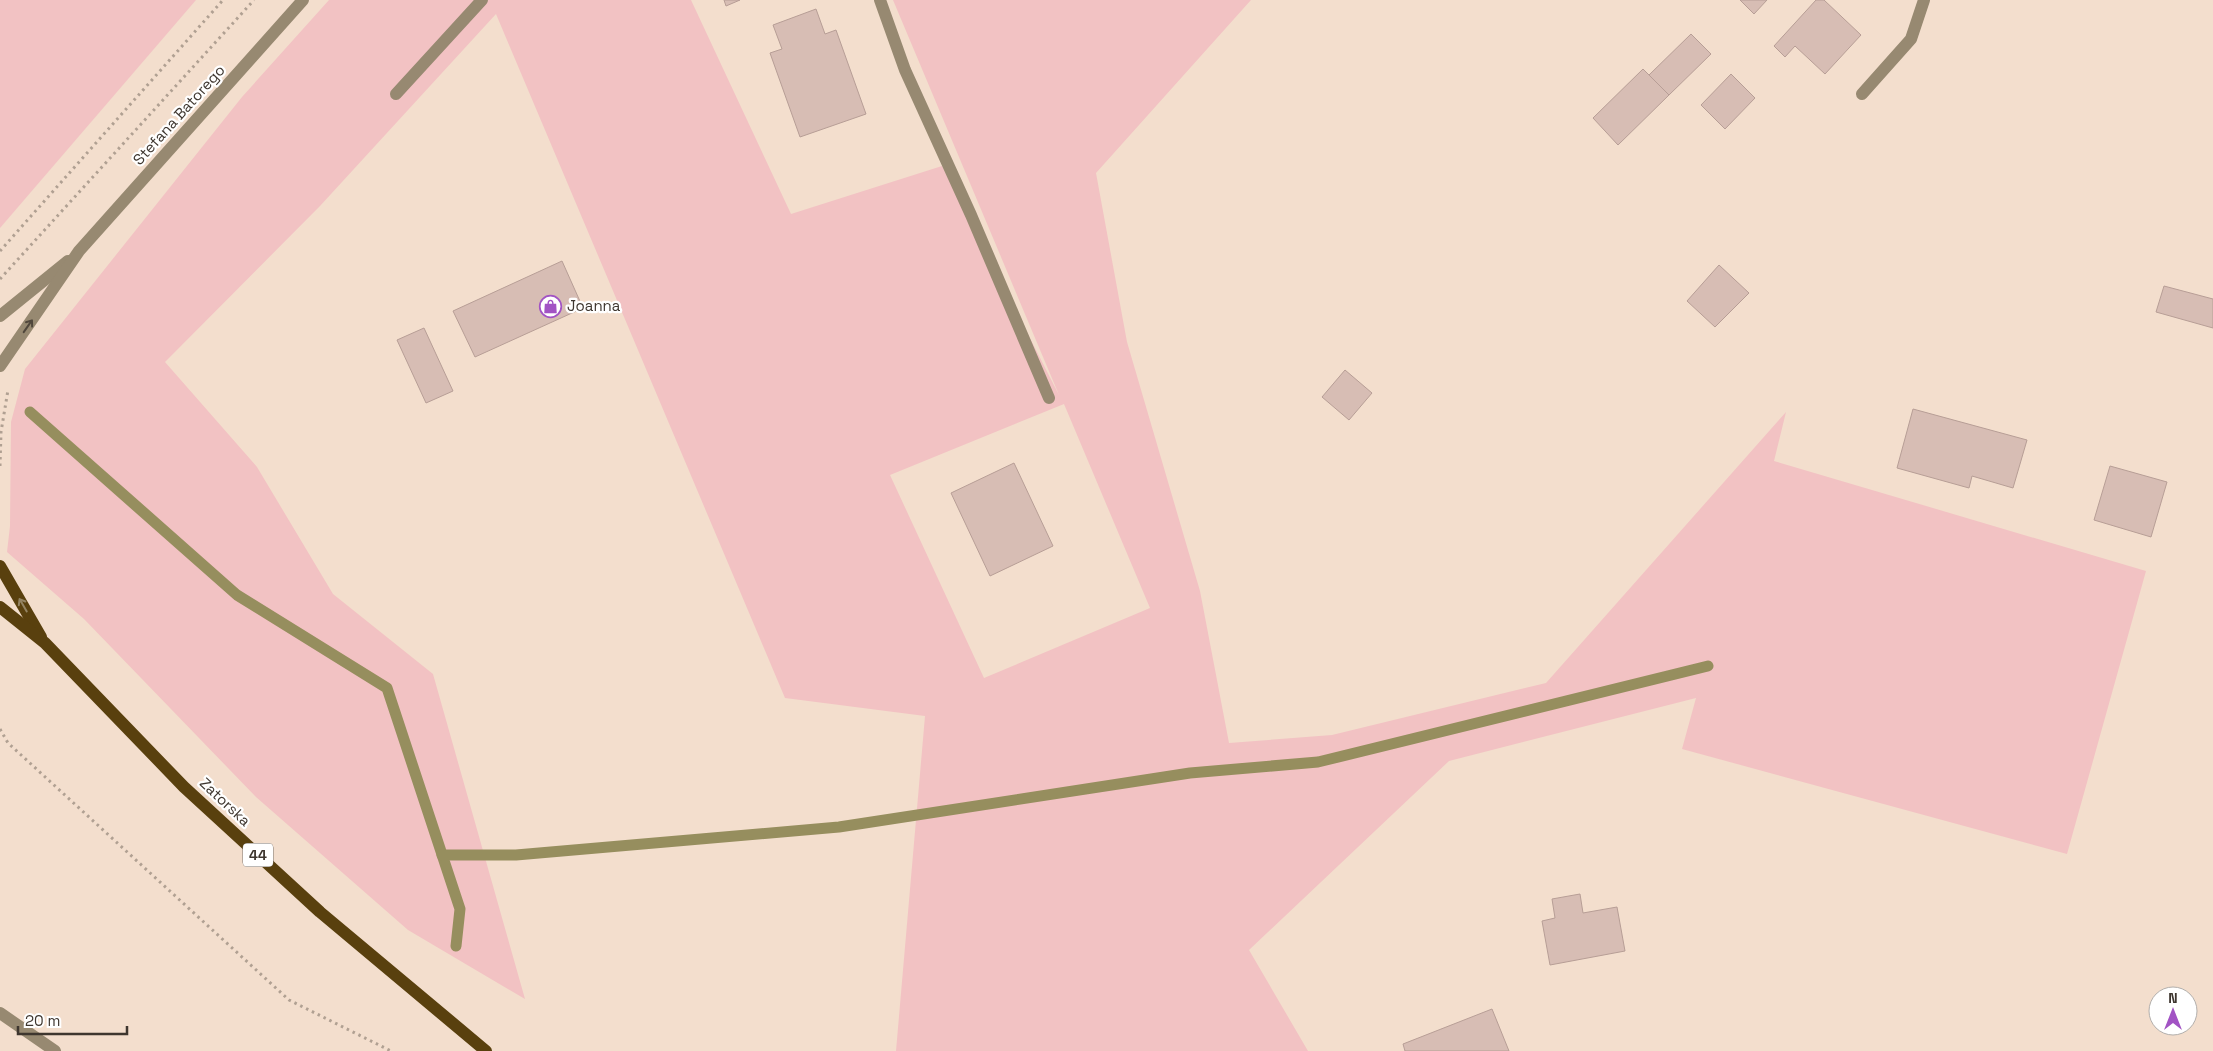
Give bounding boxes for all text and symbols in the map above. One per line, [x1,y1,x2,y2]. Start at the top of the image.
street label: Stefana Batorego [129,61,229,169]
shop icon: Joanna [539,294,563,318]
place label: Joanna [567,296,621,315]
one-way arrow [23,319,33,333]
one-way arrow [17,598,27,612]
street label: Zatorska [196,773,255,830]
road number: 44 [243,844,273,866]
north arrow [2148,986,2198,1036]
text: N [2168,989,2178,1007]
scale bar [18,1004,126,1036]
text: 20 m [25,1011,60,1030]

